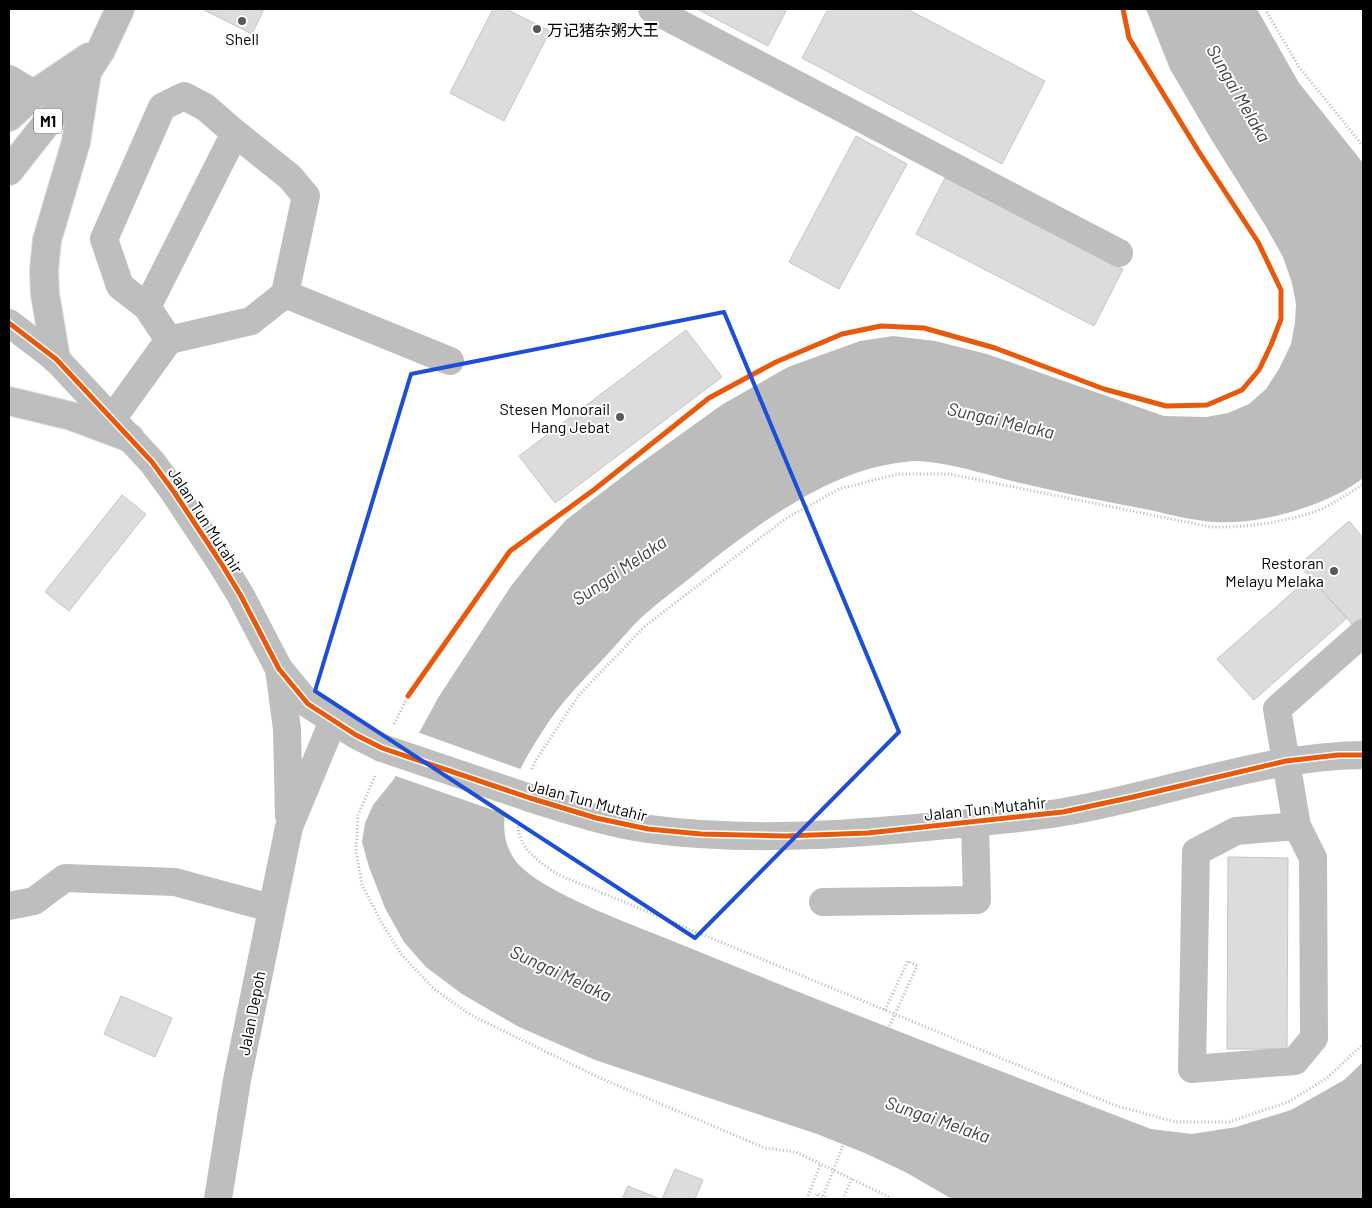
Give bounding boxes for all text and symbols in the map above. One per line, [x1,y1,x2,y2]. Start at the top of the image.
marker: Shell [236,15,248,27]
place label: 万记猪杂粥大王 [547,20,659,39]
marker: 万记猪杂粥大王 [531,23,543,35]
place label: Shell [225,29,259,48]
water label: Sungai Melaka [1202,40,1276,146]
road number: M1 [34,108,62,134]
water label: Sungai Melaka [945,397,1057,443]
place label: Stesen Monorail Hang Jebat [500,399,610,436]
marker: Stesen Monorail Hang Jebat [614,411,626,423]
street label: Jalan Tun Mutahir [165,463,247,577]
water label: Sungai Melaka [568,530,670,610]
place label: Restoran Melayu Melaka [1225,553,1324,590]
marker: Restoran Melayu Melaka [1328,565,1340,577]
street label: Jalan Tun Mutahir [526,775,650,825]
street label: Jalan Tun Mutahir [923,792,1047,824]
water label: Sungai Melaka [507,940,615,1006]
street label: Jalan Depoh [234,969,268,1057]
water label: Sungai Melaka [883,1091,993,1147]

